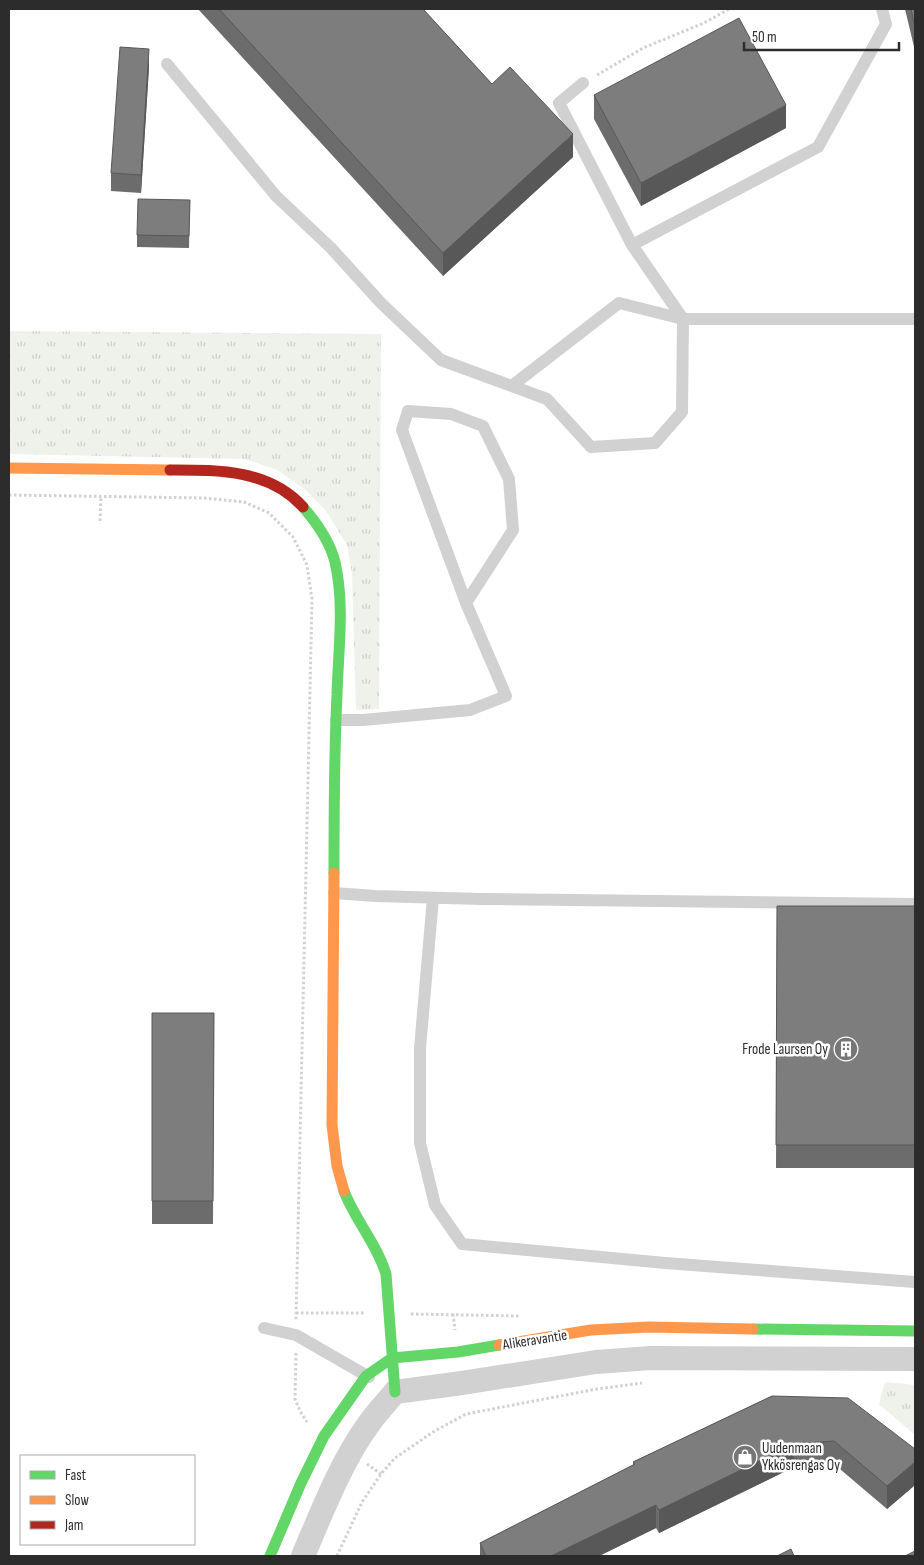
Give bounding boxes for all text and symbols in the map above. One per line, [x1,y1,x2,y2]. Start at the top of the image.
scale bar [744,20,899,52]
text: 50 m [752,28,777,47]
building icon: Frode Laursen Oy [833,1036,859,1062]
place label: Frode Laursen Oy [742,1040,828,1059]
street label: Alikeravantie [500,1326,569,1355]
place label: Uudenmaan Ykkösrengas Oy [762,1439,840,1475]
shop icon: Uudenmaan Ykkösrengas Oy [732,1444,758,1470]
legend [20,1455,195,1545]
text: Fast [65,1466,87,1485]
text: Slow [65,1491,89,1510]
text: Jam [64,1516,83,1535]

